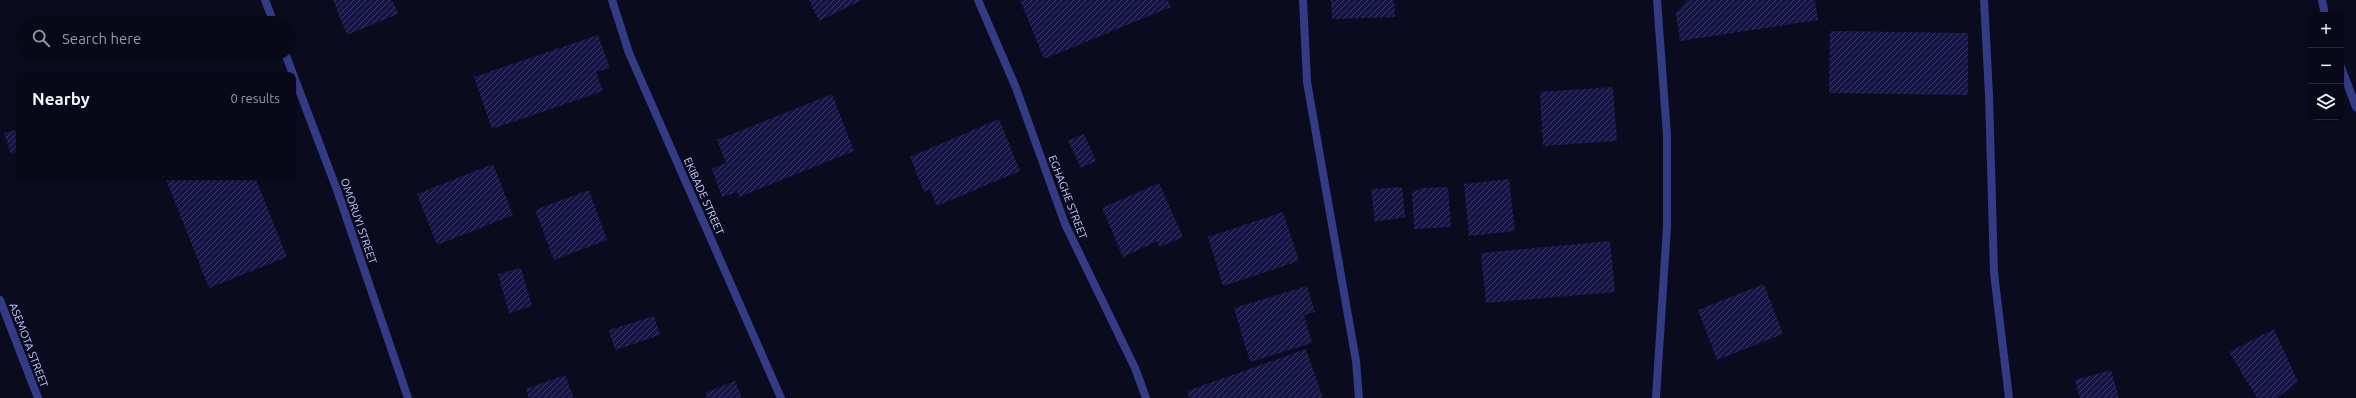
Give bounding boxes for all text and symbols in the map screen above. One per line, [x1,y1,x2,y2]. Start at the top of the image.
map controls [2308,12,2344,120]
button: + [2308,12,2344,48]
search box [16,16,296,60]
icon: search [30,27,52,49]
text: Search here [62,30,141,47]
button: − [2308,48,2344,84]
button: layers [2308,84,2344,120]
text: Nearby [32,89,90,108]
text: 0 results [230,91,280,105]
street label: EGHAGHE STREET [1046,153,1090,241]
street label: EKIBADE STREET [682,155,726,237]
street label: OMORUYI STREET [339,177,379,265]
street label: ASEMOTA STREET [7,301,51,389]

